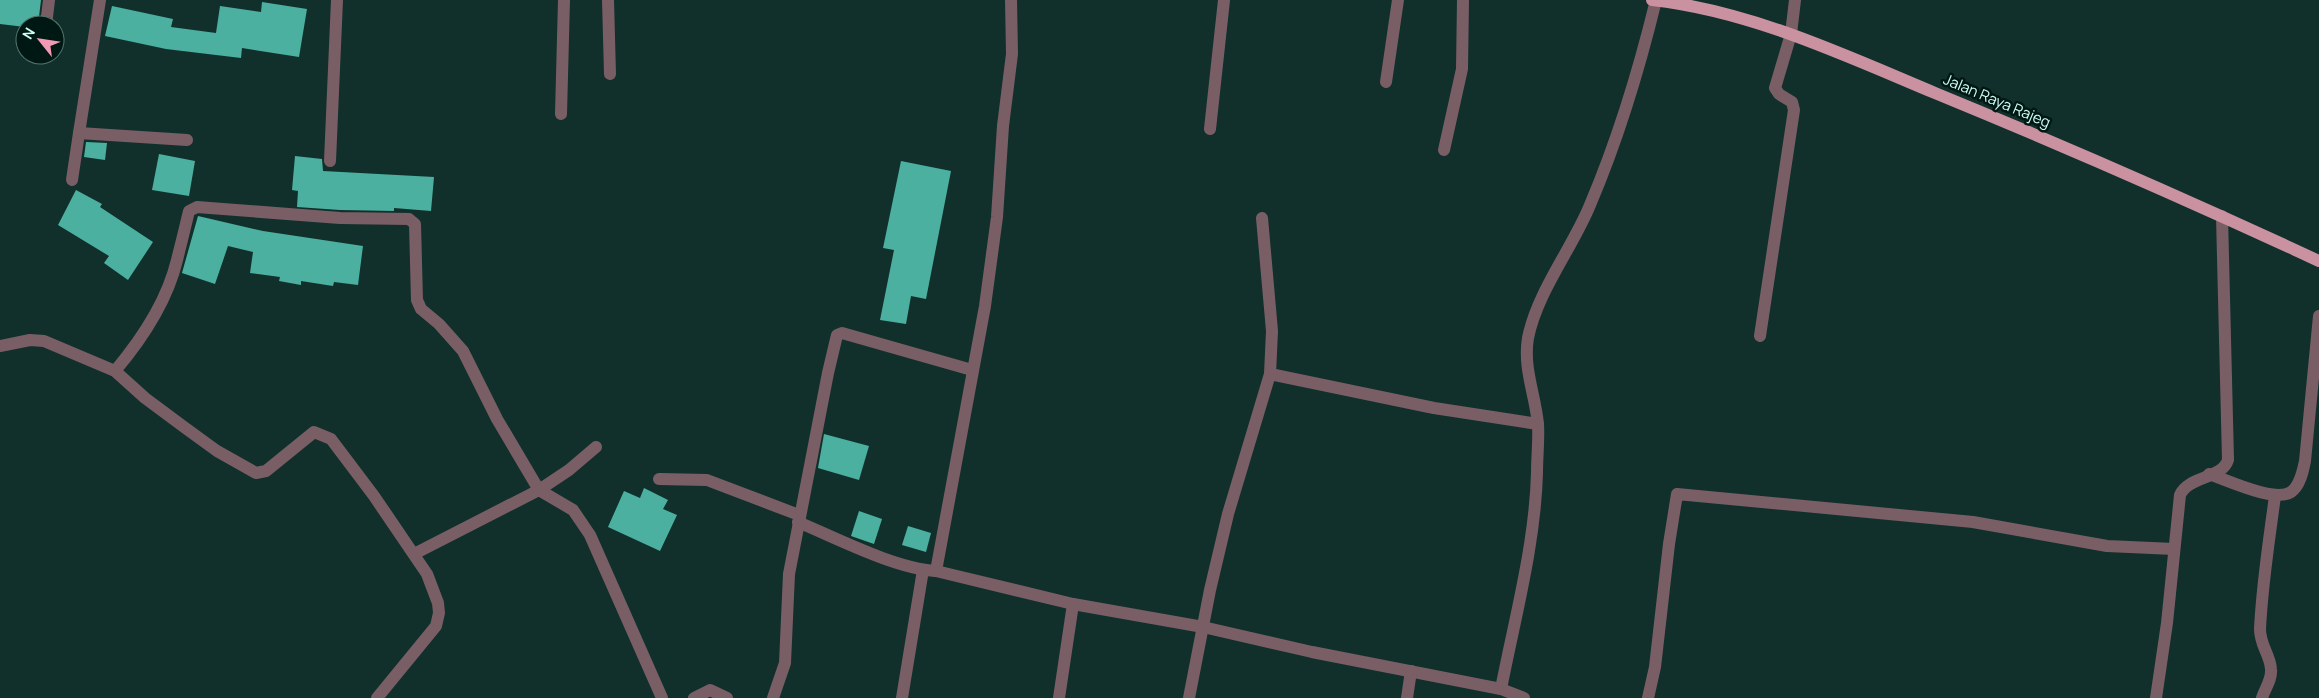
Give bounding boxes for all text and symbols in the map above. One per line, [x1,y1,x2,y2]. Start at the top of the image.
north arrow [15,15,65,65]
text: N [18,24,39,42]
street label: Jalan Raya Rajeg [1940,69,2054,133]

